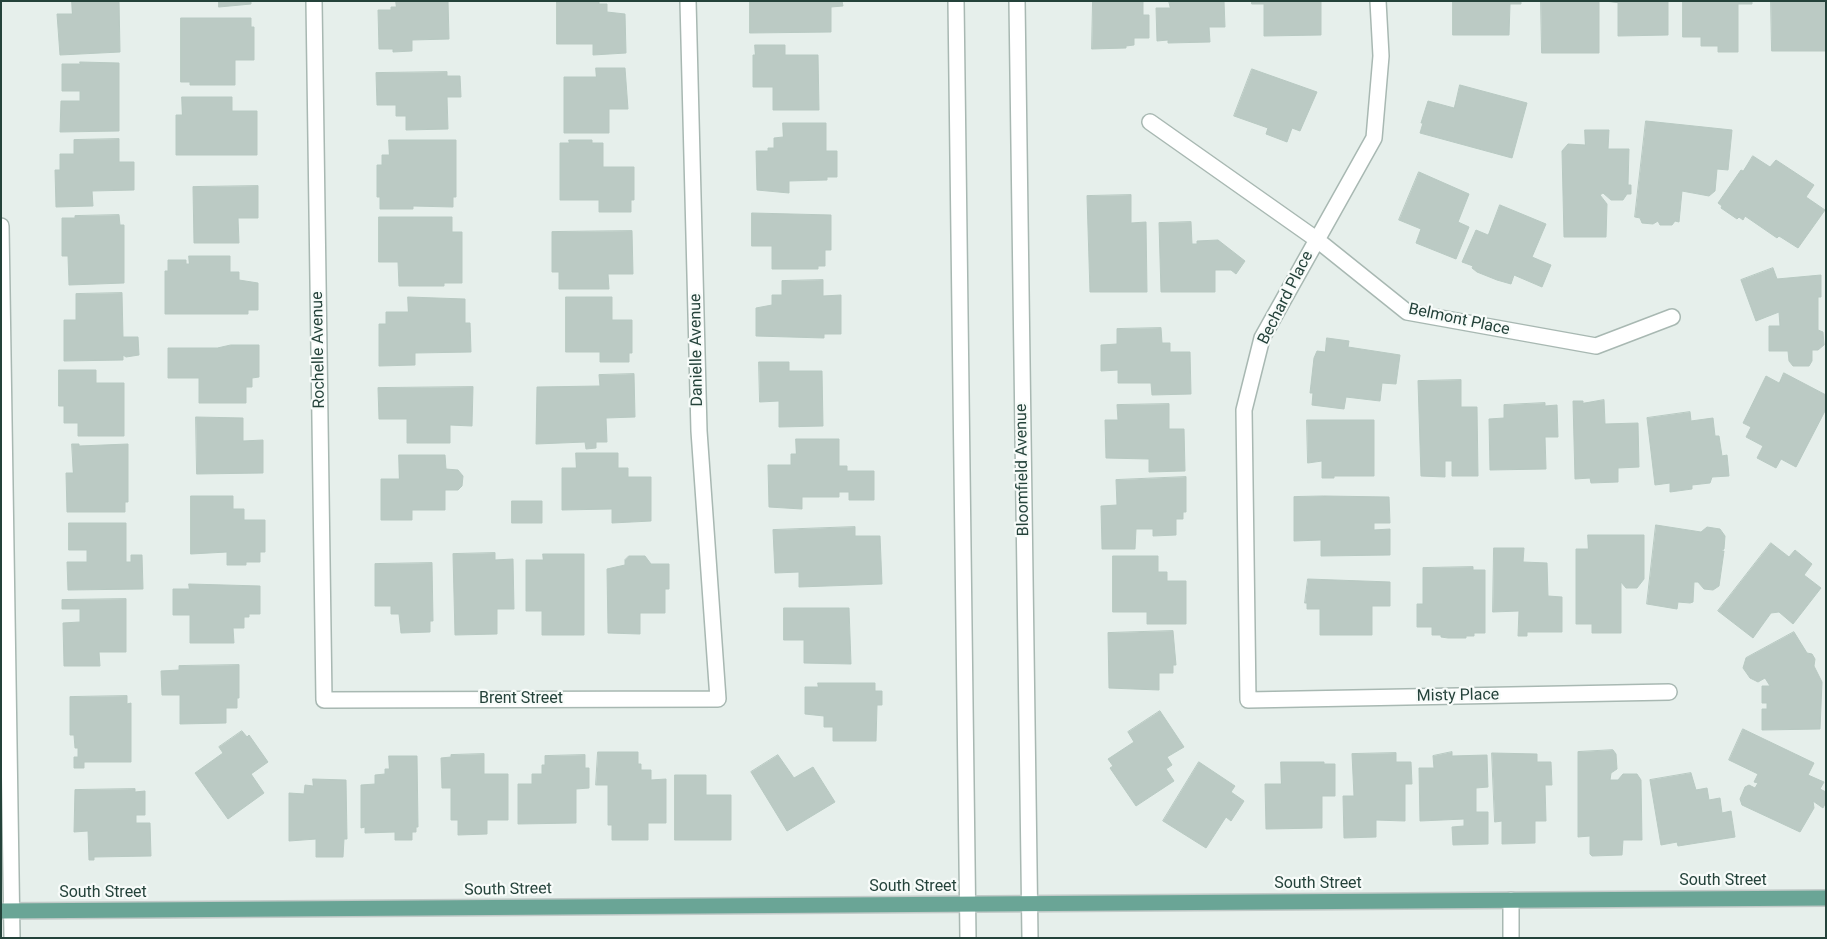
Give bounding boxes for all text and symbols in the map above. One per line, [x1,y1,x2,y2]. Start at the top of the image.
street label: Bechard Place [1254,248,1318,348]
street label: Rochelle Avenue [308,291,330,409]
street label: Danielle Avenue [686,293,708,407]
street label: Belmont Place [1407,300,1511,340]
street label: Bloomfield Avenue [1012,403,1034,537]
street label: Misty Place [1417,686,1499,706]
street label: Brent Street [479,689,563,709]
street label: South Street [1679,871,1767,891]
street label: South Street [1274,874,1362,894]
street label: South Street [869,877,957,897]
street label: South Street [464,880,552,900]
street label: South Street [59,883,147,903]

